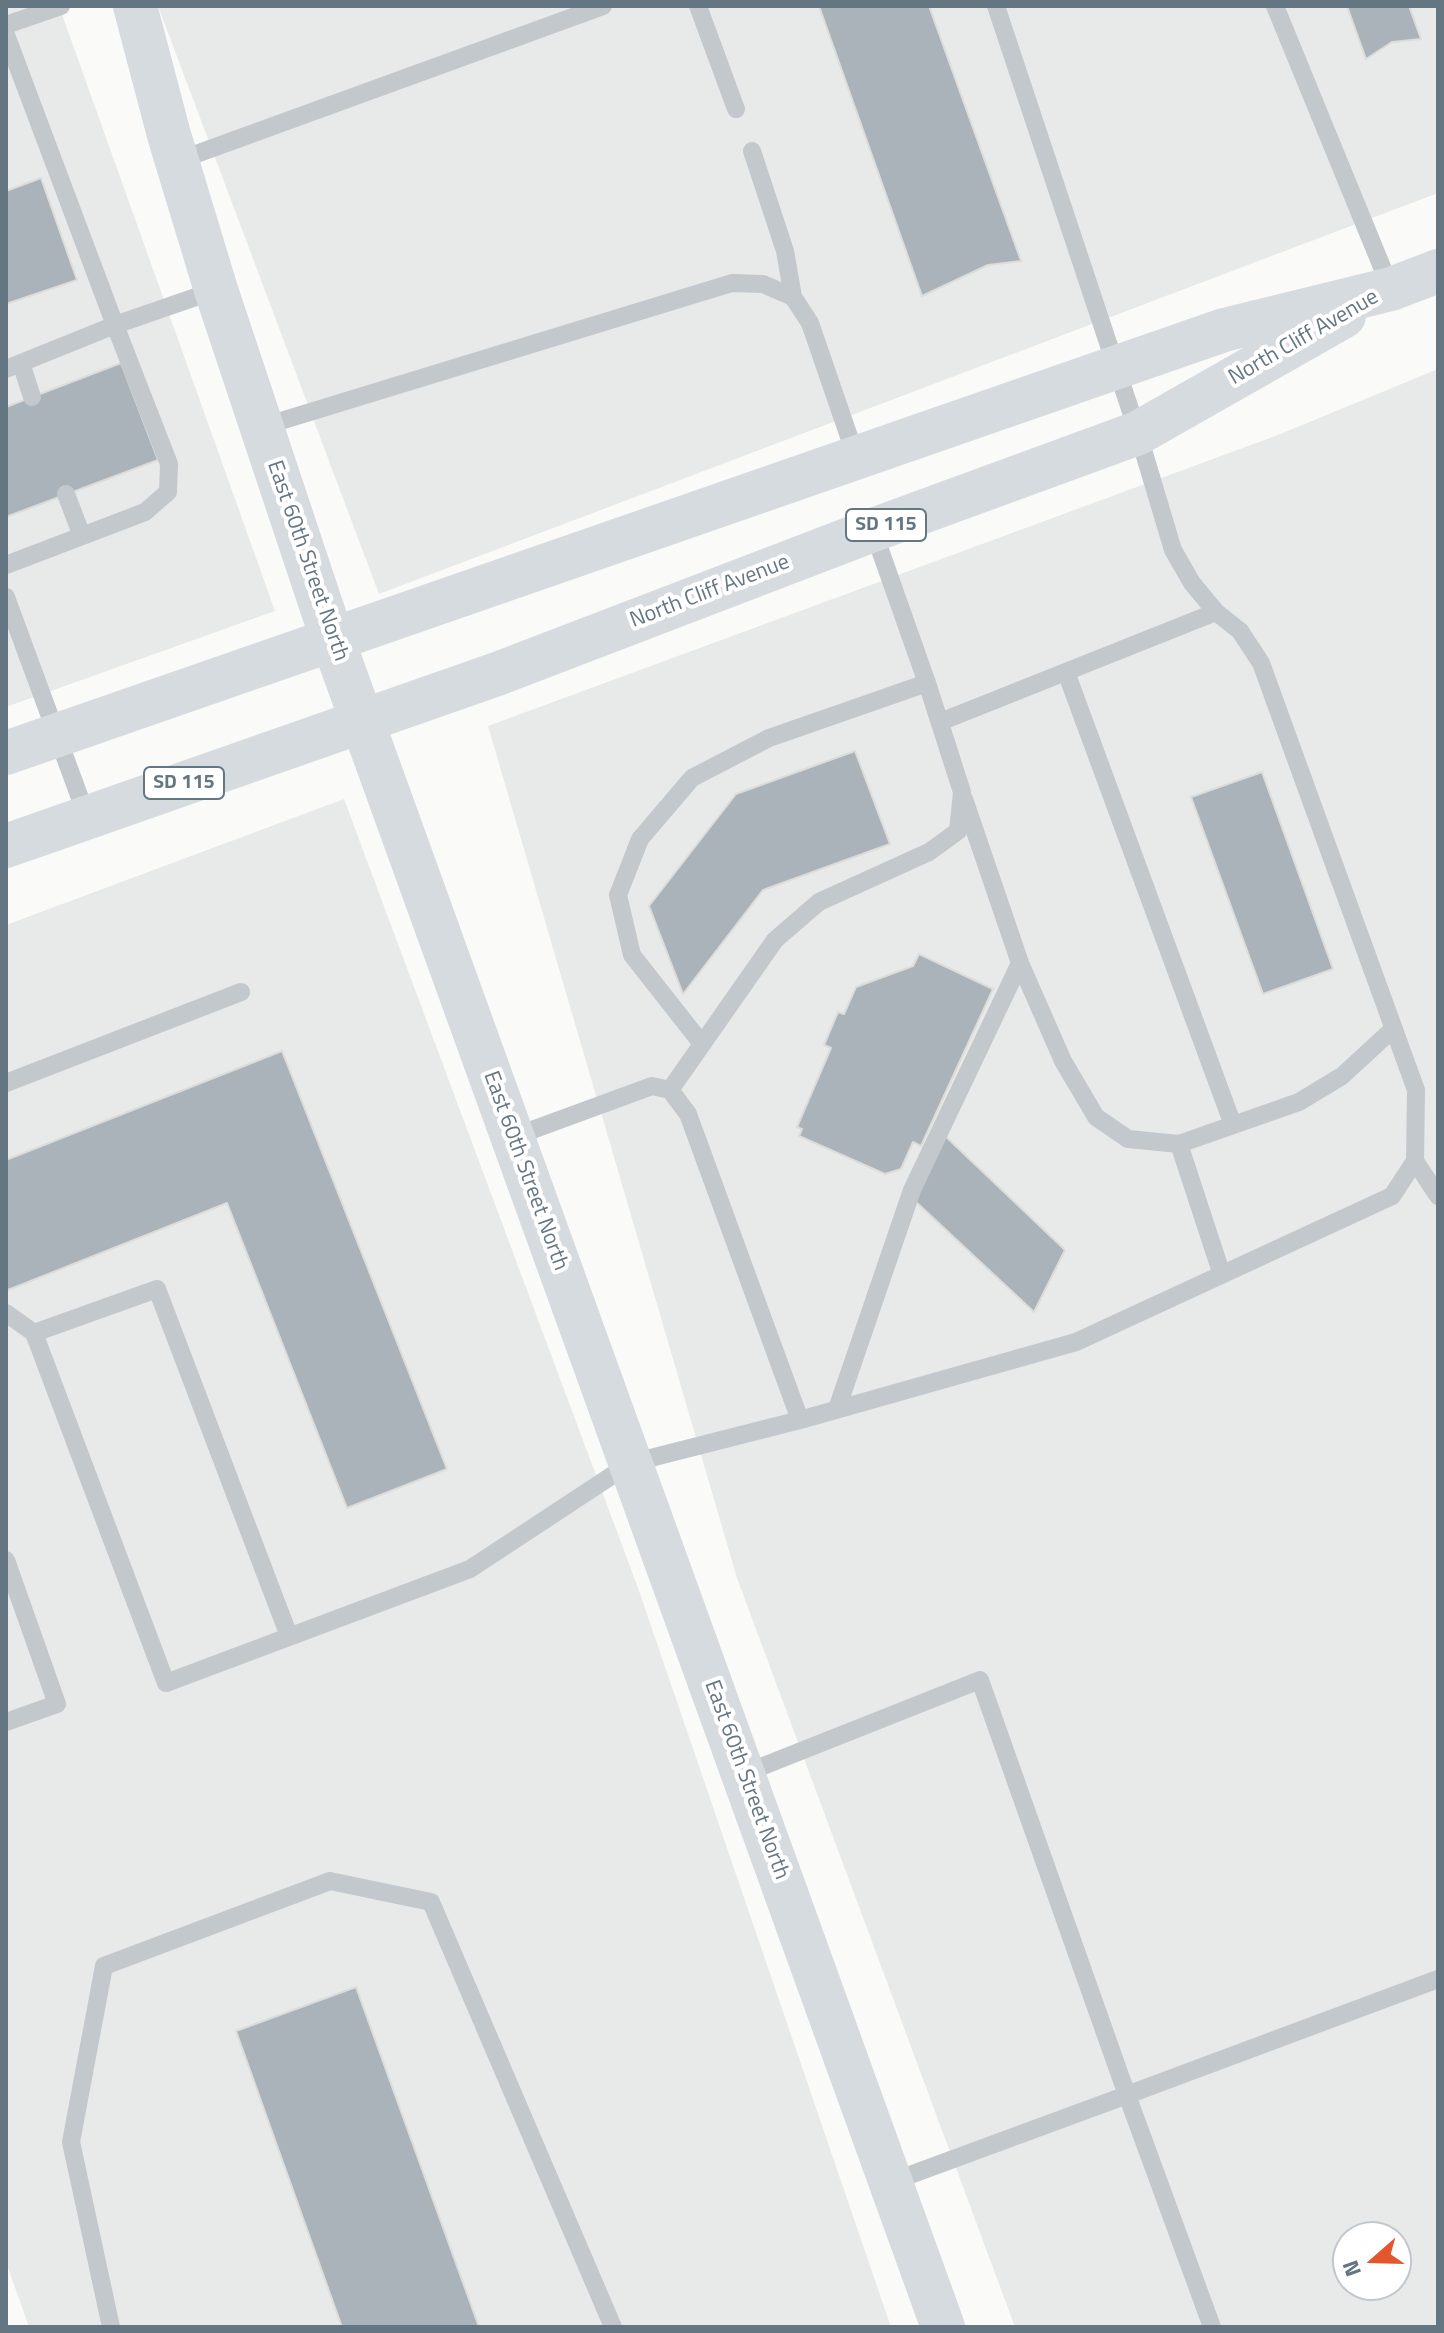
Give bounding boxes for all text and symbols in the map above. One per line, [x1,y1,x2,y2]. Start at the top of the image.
street label: North Cliff Avenue [1224,284,1384,392]
street label: East 60th Street North [260,457,354,665]
road number: SD 115 [846,509,926,541]
street label: North Cliff Avenue [627,549,793,635]
road number: SD 115 [144,767,224,799]
street label: East 60th Street North [477,1068,573,1274]
street label: East 60th Street North [698,1677,794,1883]
north arrow [1332,2221,1412,2301]
text: N [1333,2256,1370,2282]

